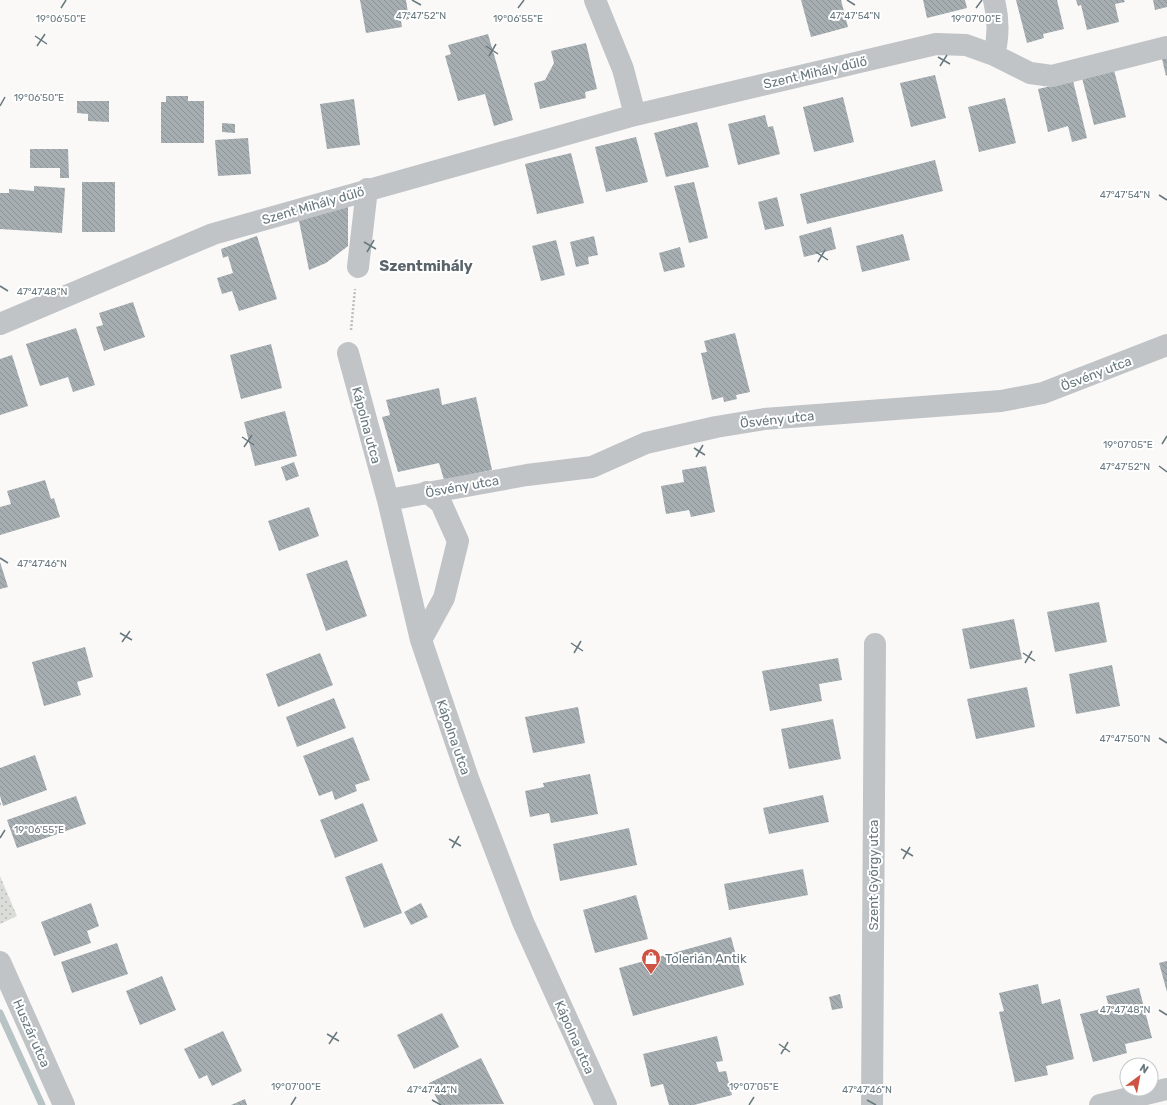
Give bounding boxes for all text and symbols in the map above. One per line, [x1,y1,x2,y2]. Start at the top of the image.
text: 47°47'52"N [396,10,446,22]
text: 47°47'54"N [830,10,880,22]
text: 19°06'50"E [36,13,86,25]
text: 19°06'55"E [493,13,543,25]
text: 19°07'00"E [951,13,1001,25]
street label: Szent Mihály dűlő [762,53,868,92]
text: 19°06'50"E [14,92,64,104]
street label: Szent Mihály dűlő [260,184,366,227]
text: 47°47'54"N [1100,189,1150,201]
district label: Szentmihály [379,257,473,275]
text: 47°47'48"N [17,286,67,298]
street label: Ösvény utca [1059,353,1134,394]
street label: Kápolna utca [349,385,384,465]
street label: Ösvény utca [739,408,815,431]
text: 19°07'05"E [1103,439,1153,451]
text: 47°47'52"N [1100,461,1150,473]
street label: Ösvény utca [424,473,500,500]
text: 47°47'46"N [17,558,67,570]
street label: Kápolna utca [434,697,473,777]
text: 47°47'50"N [1100,733,1151,745]
street label: Szent György utca [866,819,882,931]
text: 19°06'55"E [14,824,64,836]
shop icon: Tolerián Antik [640,947,662,975]
place label: Tolerián Antik [665,951,747,966]
street label: Huszár utca [10,997,53,1069]
street label: Kápolna utca [552,998,597,1076]
text: 47°47'48"N [1100,1004,1150,1016]
north arrow [1119,1057,1159,1097]
text: N [1137,1061,1151,1077]
text: 19°07'00"E [271,1081,321,1093]
text: 19°07'05"E [729,1081,779,1093]
text: 47°47'44"N [407,1084,457,1096]
text: 47°47'46"N [842,1084,892,1096]

